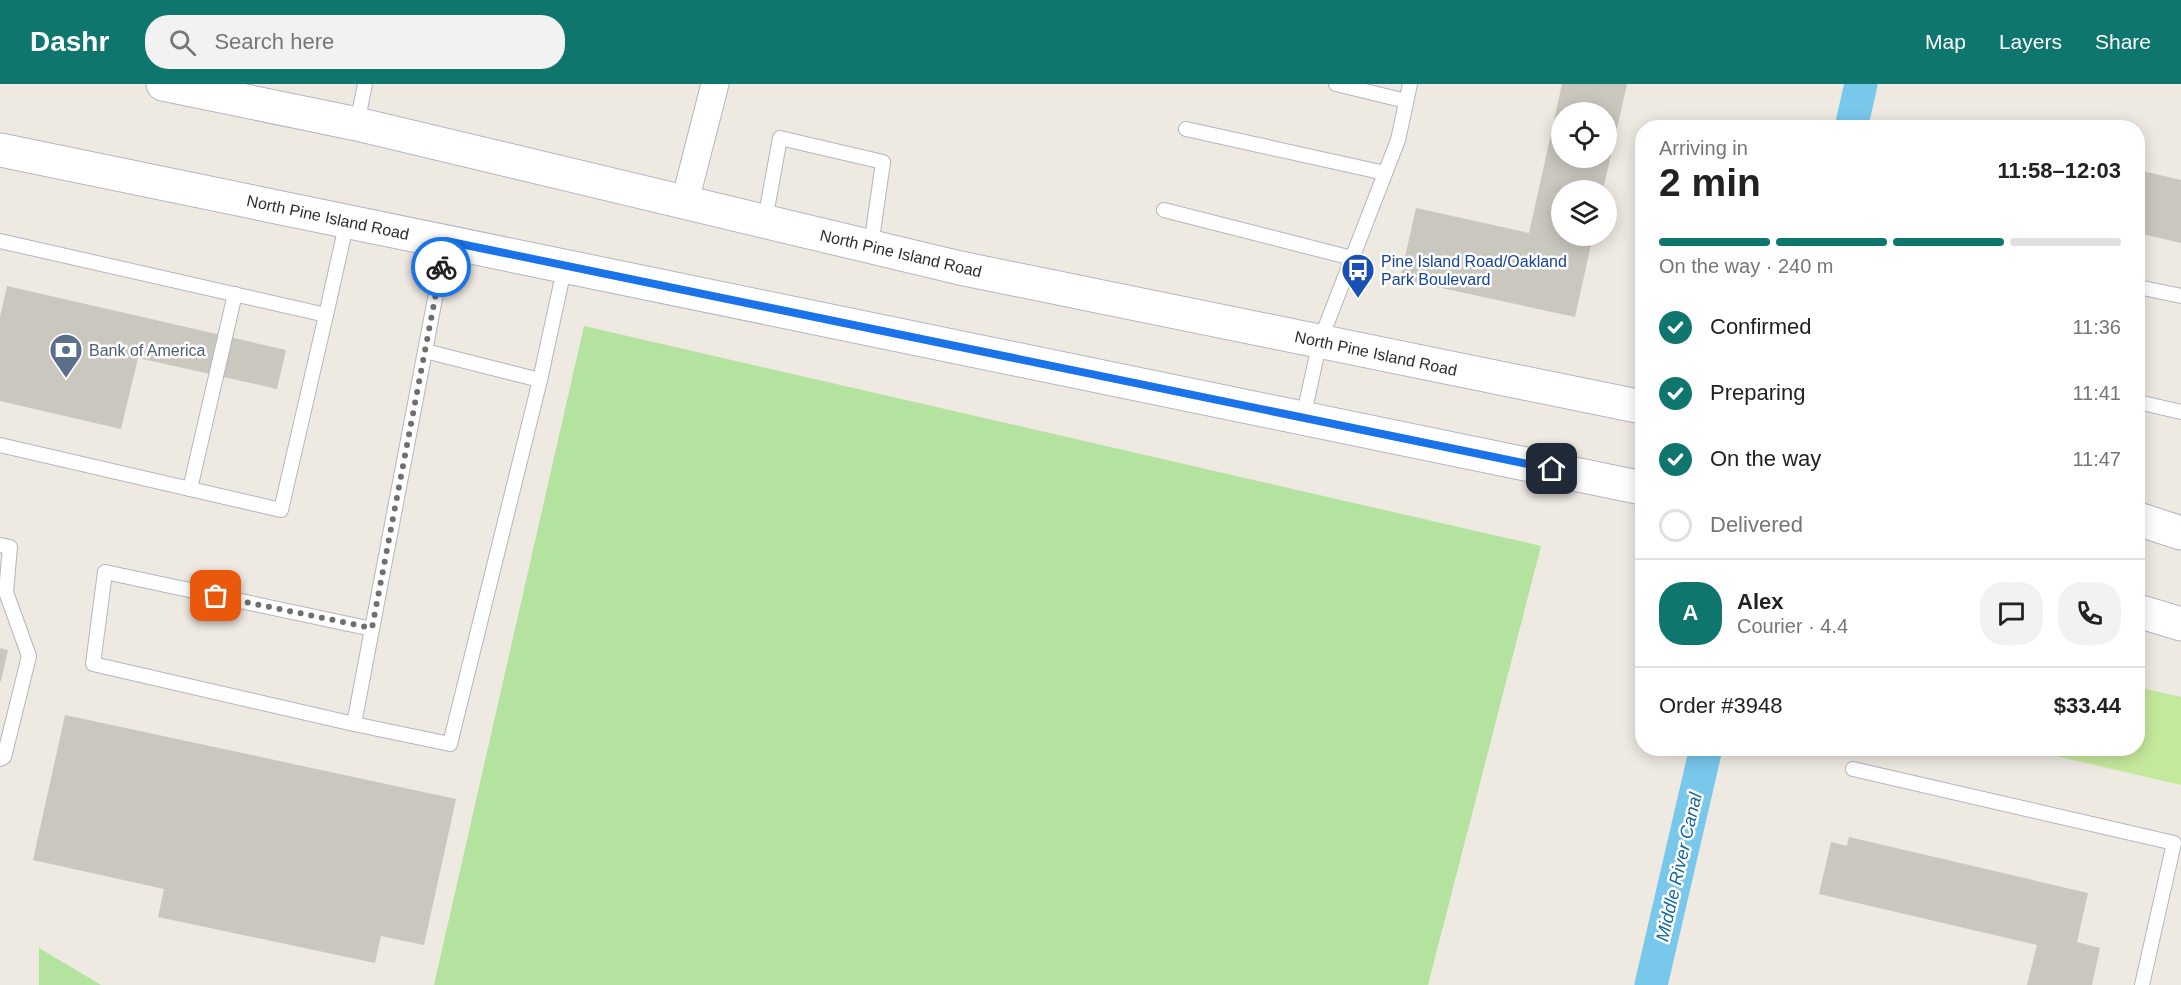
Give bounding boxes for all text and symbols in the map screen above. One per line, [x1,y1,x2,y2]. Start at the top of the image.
search box [145,15,565,69]
text: Dashr [30,26,109,57]
icon: search [166,26,199,59]
text: Search here [214,29,334,54]
text: Map [1925,30,1966,53]
text: Layers [1999,30,2062,53]
text: Share [2095,30,2151,53]
map controls [1551,102,1617,246]
button: locate [1551,102,1617,168]
text: Arriving in [1659,137,1748,159]
text: 11:58–12:03 [1997,158,2121,183]
text: 2 min [1659,161,1761,204]
button: layers [1551,180,1617,246]
street label: North Pine Island Road [245,192,411,243]
street label: North Pine Island Road [818,227,983,280]
courier [411,237,471,297]
icon: bike [425,251,458,284]
bus stop icon: Pine Island Road/Oakland Park Boulevard [1340,252,1376,299]
place label: Pine Island Road/Oakland Park Boulevard [1381,253,1567,288]
text: On the way · 240 m [1659,255,1834,277]
icon: check [1659,311,1692,344]
text: Confirmed [1710,314,1811,339]
text: 11:36 [2072,316,2121,338]
street label: North Pine Island Road [1293,328,1459,379]
bank icon: Bank of America [48,332,84,379]
place label: Bank of America [89,342,206,359]
icon: check [1659,377,1692,410]
text: Preparing [1710,380,1805,405]
text: 11:41 [2072,382,2121,404]
pin [1526,443,1577,494]
icon: check [1659,443,1692,476]
text: On the way [1710,446,1821,471]
text: 11:47 [2072,448,2121,470]
icon: home [1535,452,1568,485]
text: Delivered [1710,512,1803,537]
pin [190,570,241,621]
icon: bag [199,579,232,612]
button: chat [1980,582,2043,645]
button: phone [2058,582,2121,645]
text: Alex [1737,589,1783,614]
text: A [1683,600,1698,625]
text: Courier · 4.4 [1737,615,1848,637]
text: Order #3948 [1659,693,1783,718]
text: $33.44 [2054,693,2121,718]
water label: Middle River Canal [1652,790,1706,943]

